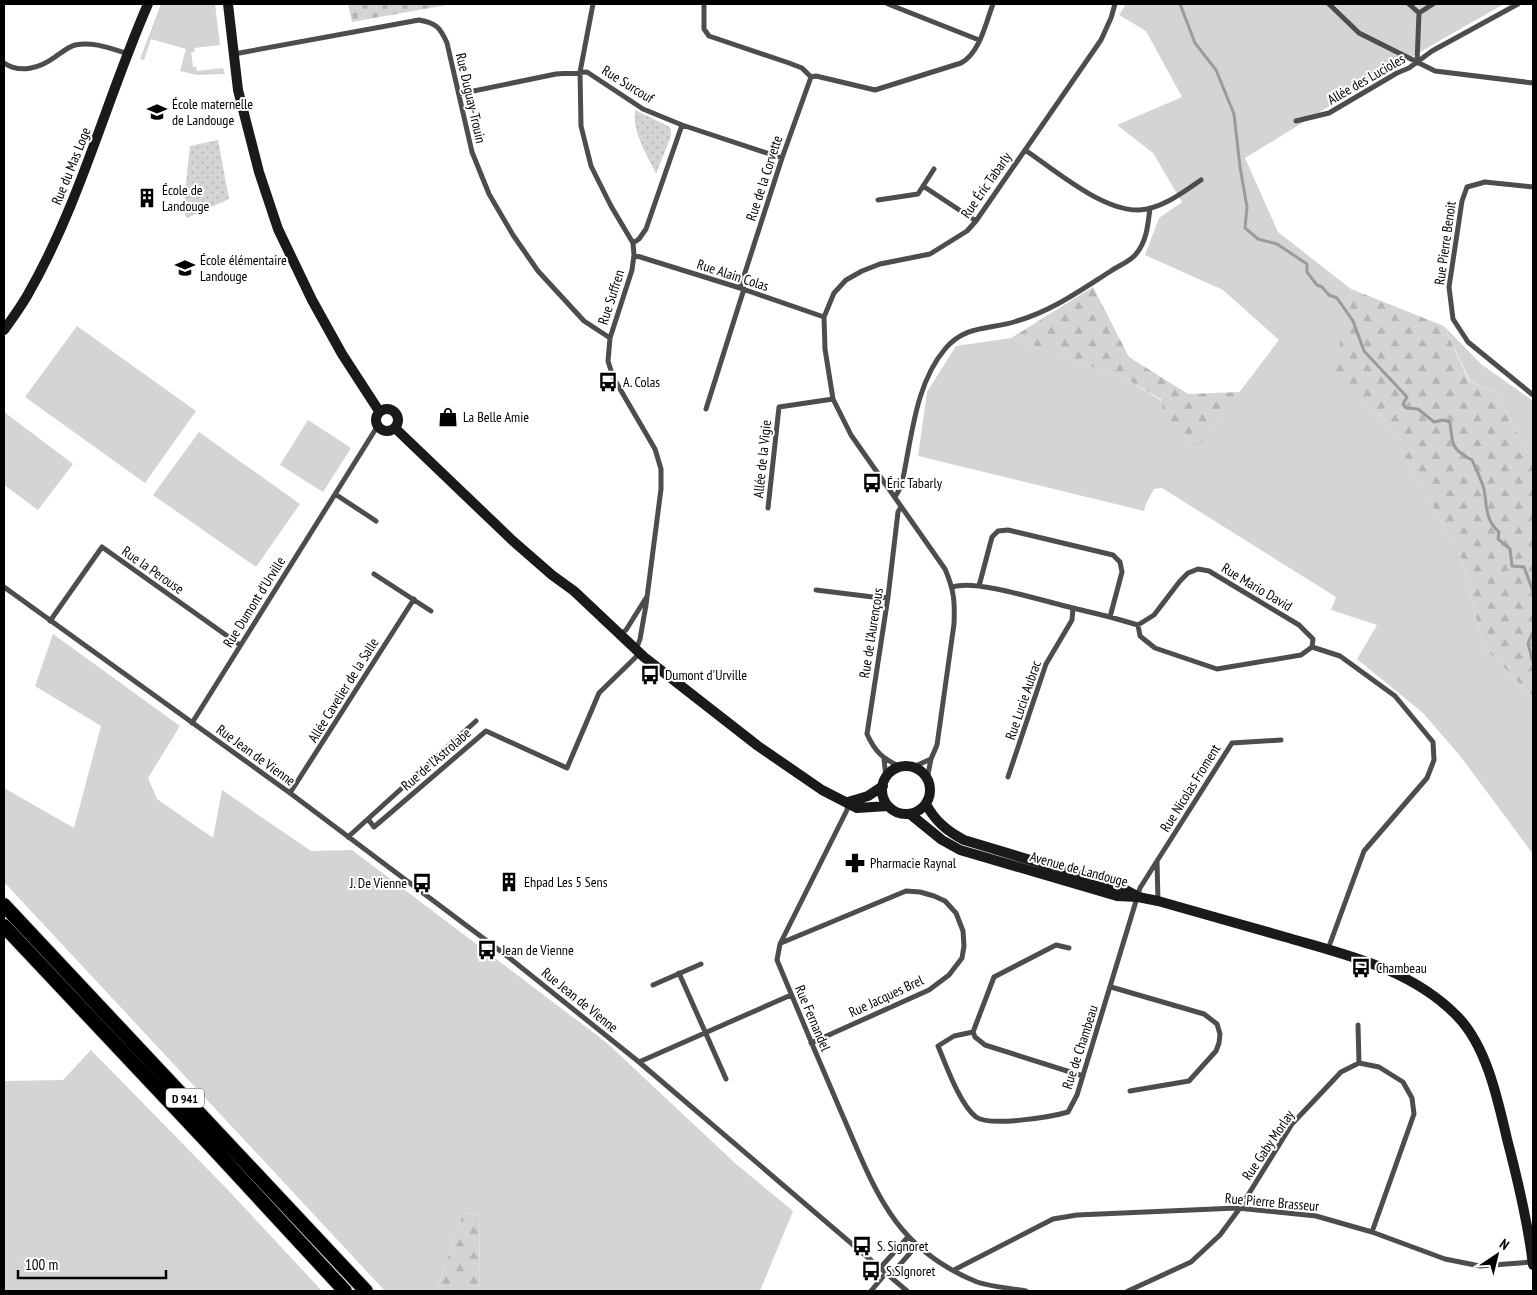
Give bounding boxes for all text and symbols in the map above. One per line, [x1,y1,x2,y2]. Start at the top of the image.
street label: Allée des Lucioles [1324,49,1408,108]
street label: Rue Duguay-Trouin [452,51,490,145]
street label: Rue Surcouf [599,61,658,107]
place label: École maternelle de Landouge [172,95,253,129]
school or university icon: École maternelle de Landouge [146,101,168,123]
street label: Rue du Mas Loge [47,124,95,207]
street label: Rue de la Corvette [742,133,786,223]
street label: Rue Éric Tabarly [957,148,1016,221]
place label: École de Landouge [162,181,210,215]
building icon: École de Landouge [136,187,158,209]
street label: Rue Pierre Benoit [1430,200,1460,286]
place label: École élémentaire Landouge [200,251,287,285]
street label: Rue Alain Colas [695,255,771,295]
school or university icon: École élémentaire Landouge [174,257,196,279]
street label: Rue Suffren [594,267,628,327]
bus stop icon: A. Colas [597,371,619,393]
place label: A. Colas [623,373,660,391]
shop icon: La Belle Amie [437,406,459,428]
place label: La Belle Amie [463,408,529,426]
street label: Allée de la Vigie [749,419,775,499]
bus stop icon: Éric Tabarly [861,472,883,494]
place label: Éric Tabarly [887,474,943,492]
street label: Rue la Perouse [119,542,188,598]
street label: Rue Dumont d'Urville [219,553,289,651]
street label: Rue Mario David [1218,559,1296,615]
street label: Rue de l'Aurençous [855,586,887,679]
street label: Allée Cavelier de la Salle [304,634,383,746]
street label: Rue Lucie Aubrac [1001,658,1045,742]
bus stop icon: Dumont d'Urville [639,664,661,686]
place label: Dumont d'Urville [665,666,747,684]
street label: Rue Jean de Vienne [213,720,299,790]
street label: Rue de l'Astrolabe [397,724,475,794]
street label: Rue Nicolas Froment [1156,741,1224,835]
street label: Avenue de Landouge [1028,847,1130,891]
pharmacy icon: Pharmacie Raynal [844,852,866,874]
place label: Pharmacie Raynal [870,854,957,872]
building icon: Ehpad Les 5 Sens [498,871,520,893]
bus stop icon: J. De Vienne [411,872,433,894]
place label: Ehpad Les 5 Sens [524,873,608,891]
place label: J. De Vienne [349,874,407,892]
bus stop icon: Jean de Vienne [476,939,498,961]
place label: Jean de Vienne [501,941,574,959]
bus stop icon: Chambeau [1350,957,1372,979]
place label: Chambeau [1376,959,1427,977]
street label: Rue Jean de Vienne [538,964,622,1036]
street label: Rue Jacques Brel [846,971,927,1021]
street label: Rue Fernandel [791,982,835,1054]
street label: Rue de Chambeau [1058,1003,1102,1091]
road number: D 941 [166,1088,204,1108]
street label: Rue Gaby Morlay [1238,1106,1298,1183]
street label: Rue Pierre Brasseur [1224,1189,1320,1215]
north arrow [1472,1230,1522,1280]
bus stop icon: S. Signoret [851,1235,873,1257]
text: N [1496,1235,1513,1254]
place label: S. Signoret [877,1237,928,1255]
scale bar [18,1248,165,1280]
text: 100 m [25,1255,58,1274]
bus stop icon: S.SIgnoret [860,1260,882,1282]
place label: S.SIgnoret [886,1262,936,1280]

